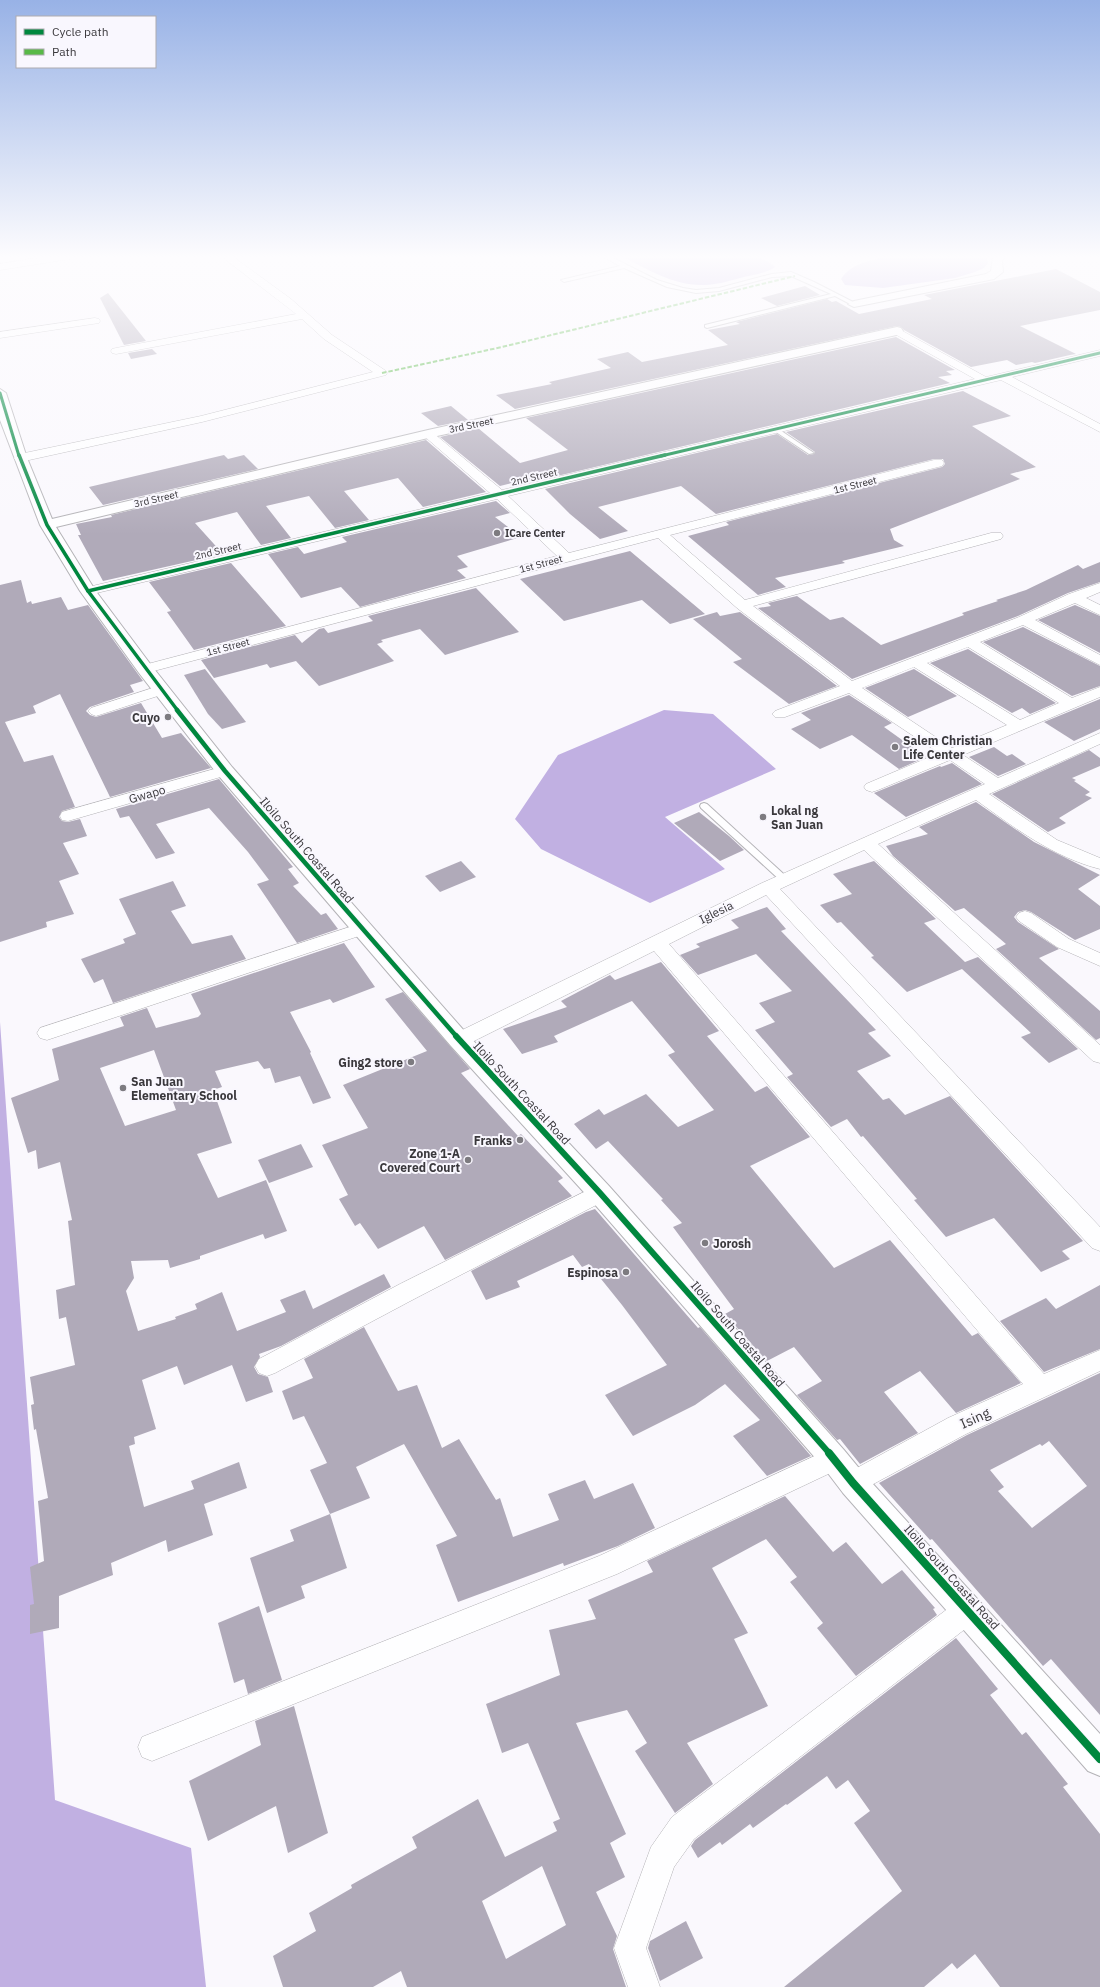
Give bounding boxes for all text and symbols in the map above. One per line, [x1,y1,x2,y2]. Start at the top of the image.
legend [16,16,156,68]
text: Cycle path [52,24,109,39]
text: Path [52,44,77,59]
street label: 3rd Street [448,414,495,436]
street label: 2nd Street [510,465,559,489]
street label: 1st Street [832,473,878,497]
street label: 3rd Street [133,487,180,510]
place label: ICare Center [505,527,565,540]
marker: ICare Center [492,528,502,538]
street label: 2nd Street [194,539,243,563]
street label: 1st Street [518,552,564,576]
street label: 1st Street [205,635,251,659]
place label: Cuyo [132,710,160,725]
marker: Cuyo [163,712,173,722]
place label: Salem Christian Life Center [903,733,992,762]
marker: Salem Christian Life Center [890,742,900,752]
street label: Gwapo [127,782,167,806]
street label: Iloilo South Coastal Road [257,794,357,906]
place label: Lokal ng San Juan [771,803,823,832]
marker: Lokal ng San Juan [758,812,768,822]
street label: Iglesia [696,897,736,927]
street label: Iloilo South Coastal Road [470,1038,574,1148]
place label: Ging2 store [338,1055,403,1070]
marker: Ging2 store [406,1057,416,1067]
place label: San Juan Elementary School [131,1074,237,1103]
marker: San Juan Elementary School [118,1083,128,1093]
place label: Franks [474,1133,512,1148]
marker: Franks [515,1135,525,1145]
place label: Zone 1-A Covered Court [380,1146,460,1175]
marker: Zone 1-A Covered Court [463,1155,473,1165]
place label: Jorosh [713,1236,751,1251]
marker: Jorosh [700,1238,710,1248]
place label: Espinosa [567,1265,618,1280]
marker: Espinosa [621,1267,631,1277]
street label: Iloilo South Coastal Road [688,1278,788,1390]
street label: Ising [957,1403,993,1433]
street label: Iloilo South Coastal Road [901,1522,1003,1632]

